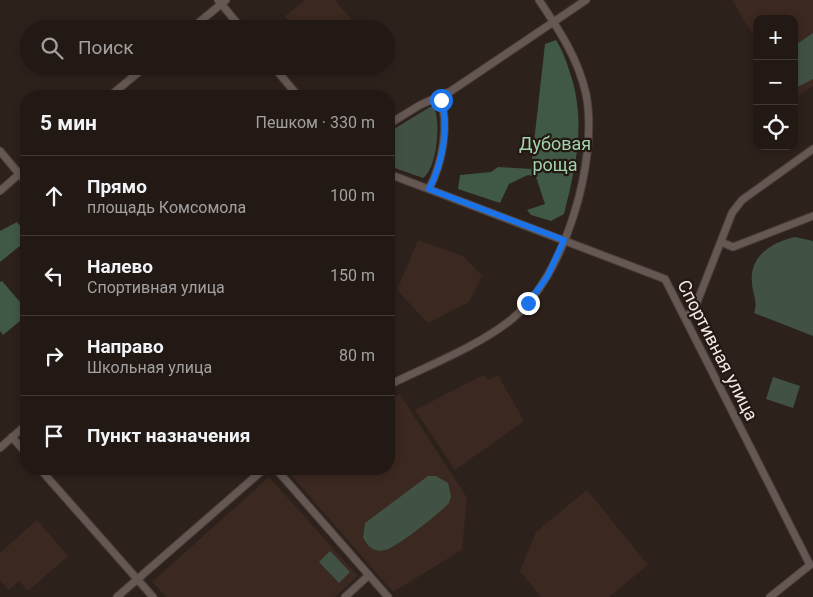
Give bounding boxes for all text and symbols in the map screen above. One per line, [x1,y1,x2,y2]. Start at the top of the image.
map controls [753,15,798,150]
button: + [753,15,798,60]
search box [20,20,395,75]
icon: search [38,34,66,62]
text: Поиск [78,36,134,59]
button: − [753,60,798,105]
route start [430,89,453,112]
button: locate [753,105,798,150]
text: 5 мин [40,111,97,135]
text: Пешком · 330 m [256,113,375,132]
park label: Дубовая роща [519,133,591,175]
text: Прямо [87,175,147,198]
icon: ahead [40,182,68,210]
text: 100 m [330,186,375,205]
text: площадь Комсомола [87,198,246,217]
text: Налево [87,255,153,278]
icon: left [40,262,68,290]
text: 150 m [330,266,375,285]
street label: Спортивная улица [673,276,763,424]
text: Спортивная улица [87,278,225,297]
route end [517,292,540,315]
text: Направо [87,335,164,358]
icon: right [40,342,68,370]
text: 80 m [339,346,375,365]
text: Школьная улица [87,358,212,377]
icon: arrive [40,422,68,450]
text: Пункт назначения [87,424,250,447]

